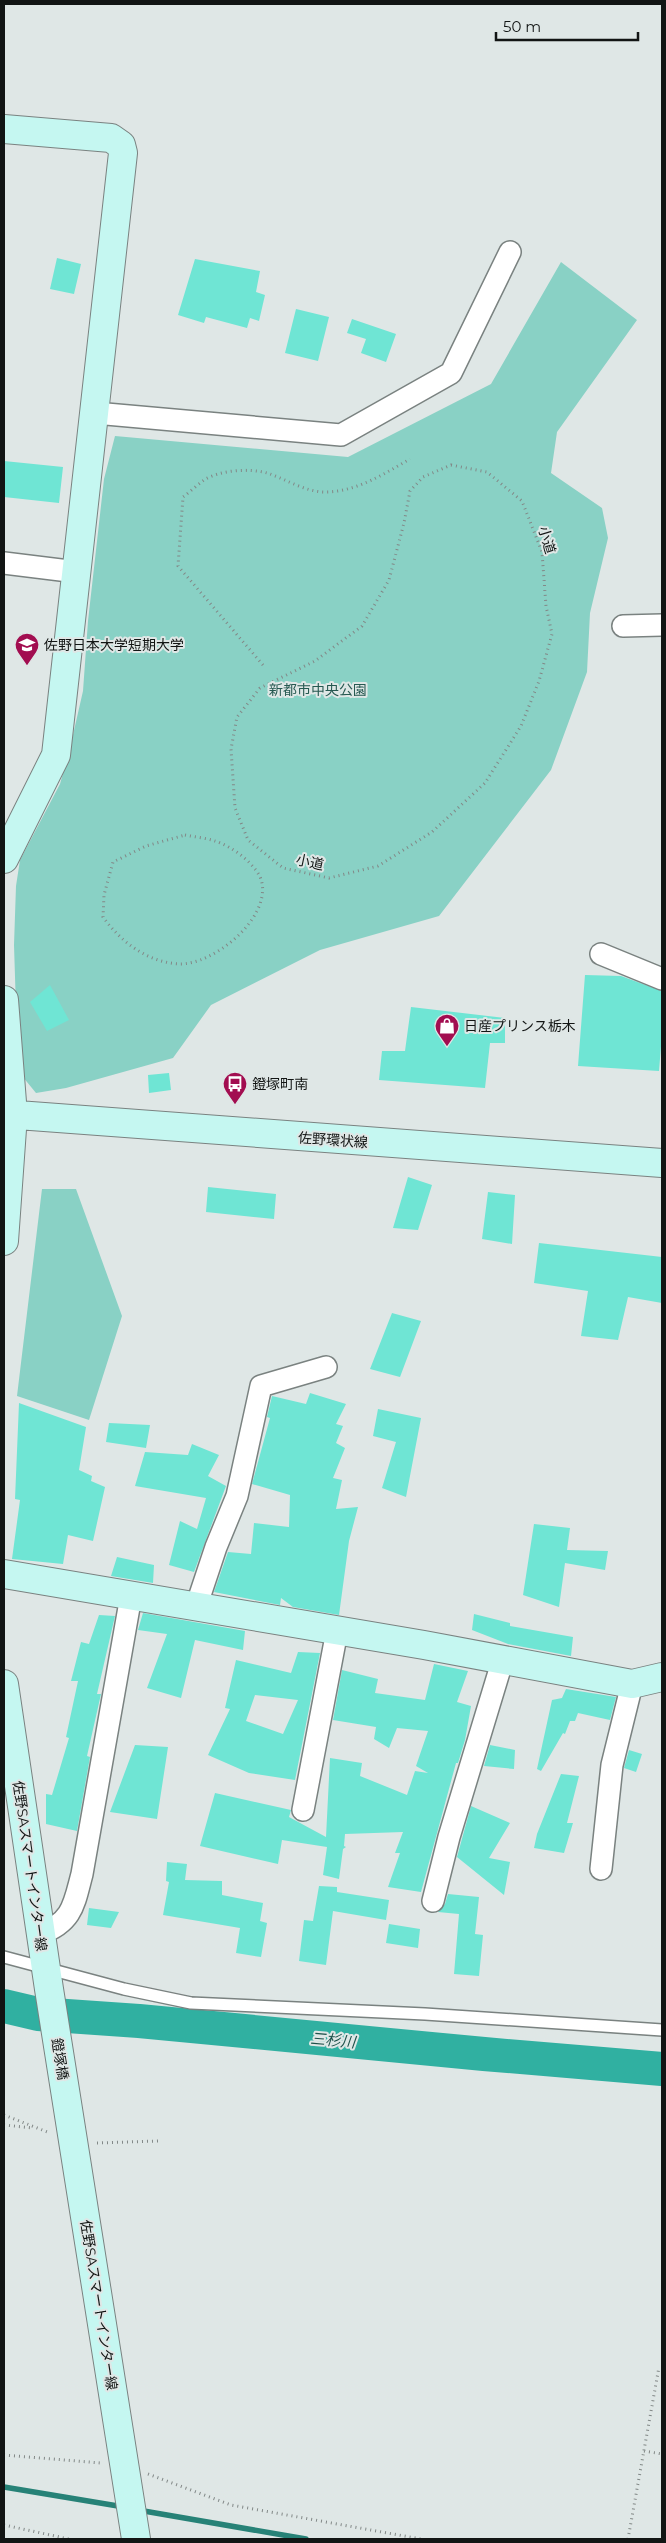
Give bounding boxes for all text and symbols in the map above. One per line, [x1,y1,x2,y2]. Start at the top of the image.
scale bar [496,10,638,42]
text: 50 m [503,17,541,36]
street label: 小道 [534,524,560,556]
school or university icon: 佐野日本大学短期大学 [14,632,40,666]
place label: 佐野日本大学短期大学 [44,636,184,654]
park label: 新都市中央公園 [269,681,367,699]
street label: 小道 [294,850,326,874]
shop icon: 日産プリンス栃木 [434,1013,460,1047]
place label: 日産プリンス栃木 [464,1017,576,1035]
bus stop icon: 鐙塚町南 [222,1071,248,1105]
place label: 鐙塚町南 [252,1075,308,1093]
street label: 佐野環状線 [297,1129,369,1151]
street label: 佐野SAスマートインター線 [9,1779,51,1953]
water label: 三杉川 [310,2029,358,2052]
street label: 鐙塚橋 [48,2037,72,2081]
street label: 佐野SAスマートインター線 [77,2219,121,2391]

